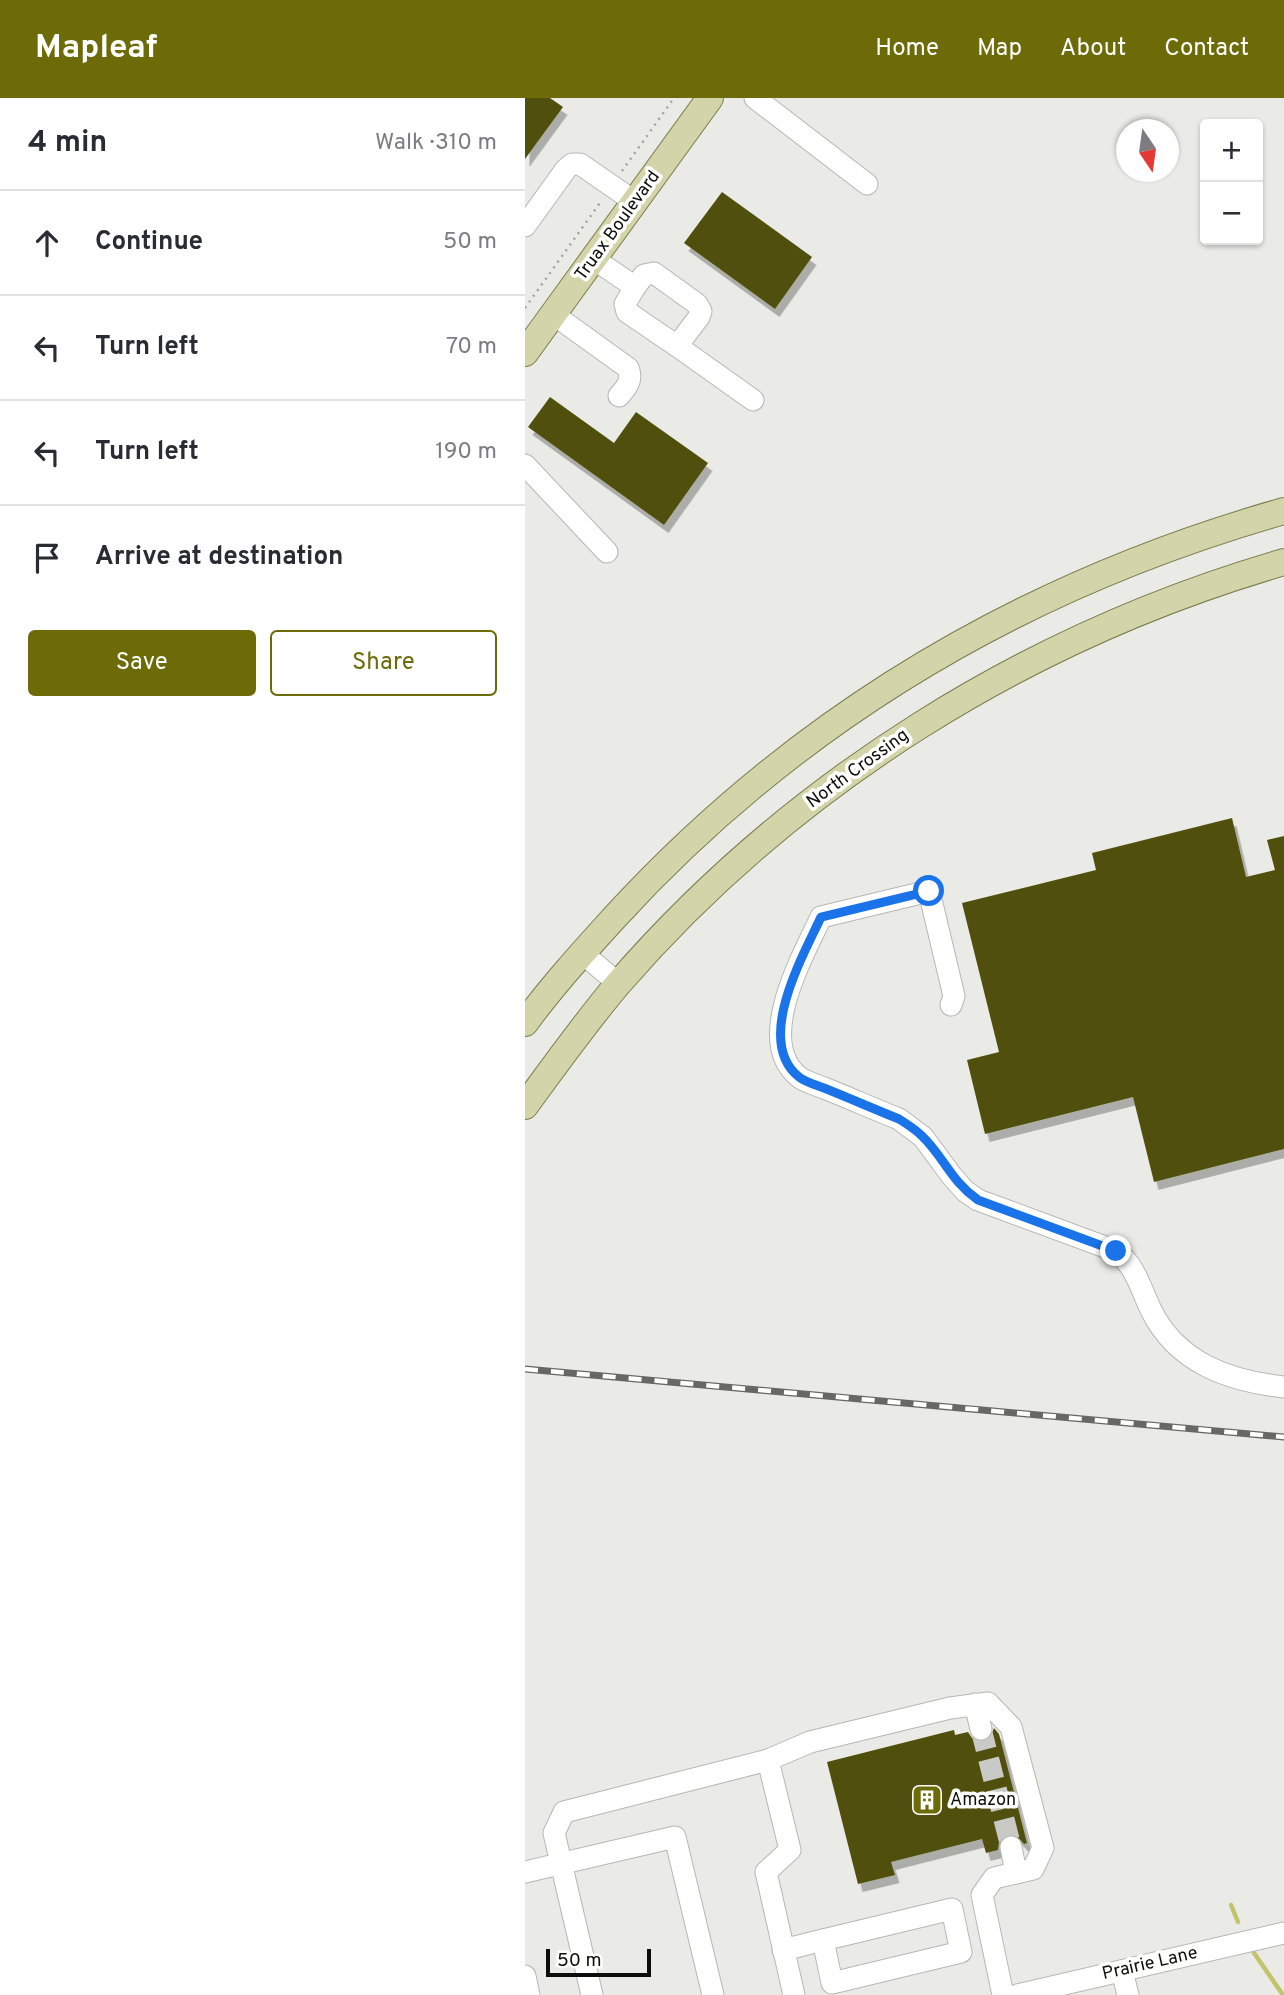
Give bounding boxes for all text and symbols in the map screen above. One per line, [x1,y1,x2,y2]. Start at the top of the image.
text: Mapleaf [35,28,158,70]
text: Home [875,34,939,64]
text: Map [977,34,1022,64]
text: About [1060,34,1126,64]
text: Contact [1164,34,1249,64]
north arrow [1116,119,1179,182]
map controls [1200,119,1263,245]
button: + [1200,119,1263,182]
text: 4 min [28,125,107,162]
text: Walk · 310 m [375,129,497,158]
street label: Truax Boulevard [570,166,666,286]
button: − [1200,182,1263,245]
icon: ahead [28,224,66,262]
text: Continue [95,226,203,259]
text: 50 m [443,228,497,257]
icon: left [28,329,66,367]
text: Turn left [95,331,199,364]
text: 70 m [446,333,497,362]
icon: left [28,434,66,472]
text: Turn left [95,436,199,469]
text: 190 m [435,438,497,467]
icon: arrive [28,539,66,577]
text: Arrive at destination [95,541,343,574]
button: Save [28,630,256,696]
button: Share [270,630,497,696]
street label: North Crossing [802,724,914,814]
route start [913,875,944,906]
route end [1100,1235,1131,1266]
building icon: Amazon [910,1783,944,1817]
place label: Amazon [950,1789,1016,1812]
street label: Prairie Lane [1100,1942,1200,1986]
scale bar [546,1946,651,1978]
text: 50 m [557,1949,602,1973]

